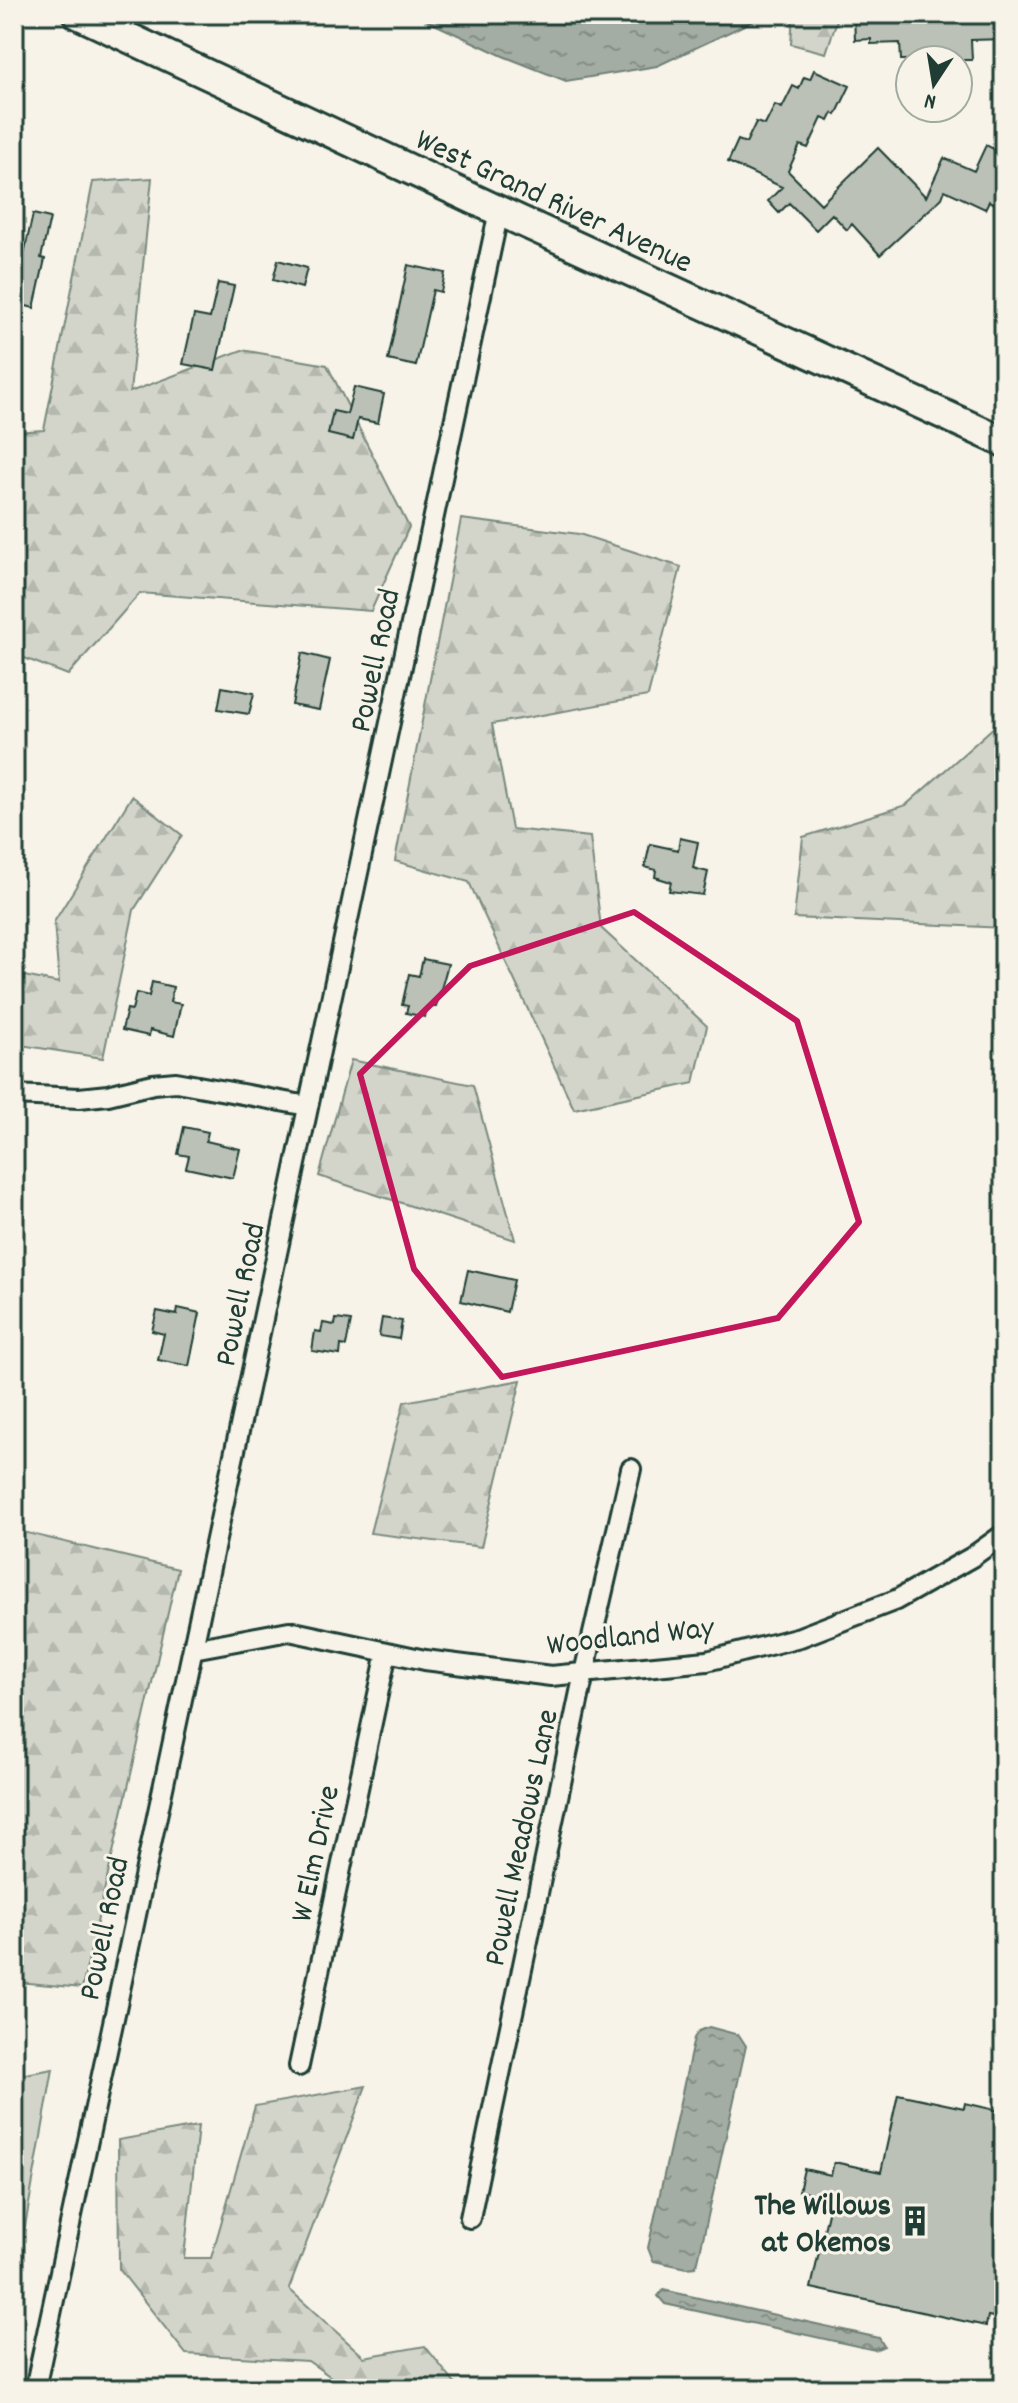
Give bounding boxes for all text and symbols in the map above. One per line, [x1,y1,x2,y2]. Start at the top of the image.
north arrow [894,44,974,124]
text: N [922,84,939,116]
street label: West Grand River Avenue [407,119,699,288]
street label: Powell Road [340,585,416,737]
street label: Powell Road [205,1219,281,1371]
street label: Woodland Way [545,1607,717,1671]
street label: Powell Meadows Lane [474,1705,574,1971]
street label: W Elm Drive [281,1781,355,1927]
street label: Powell Road [69,1853,145,2005]
place label: The Willows at Okemos [754,2185,891,2268]
building icon: The Willows at Okemos [898,2204,932,2238]

